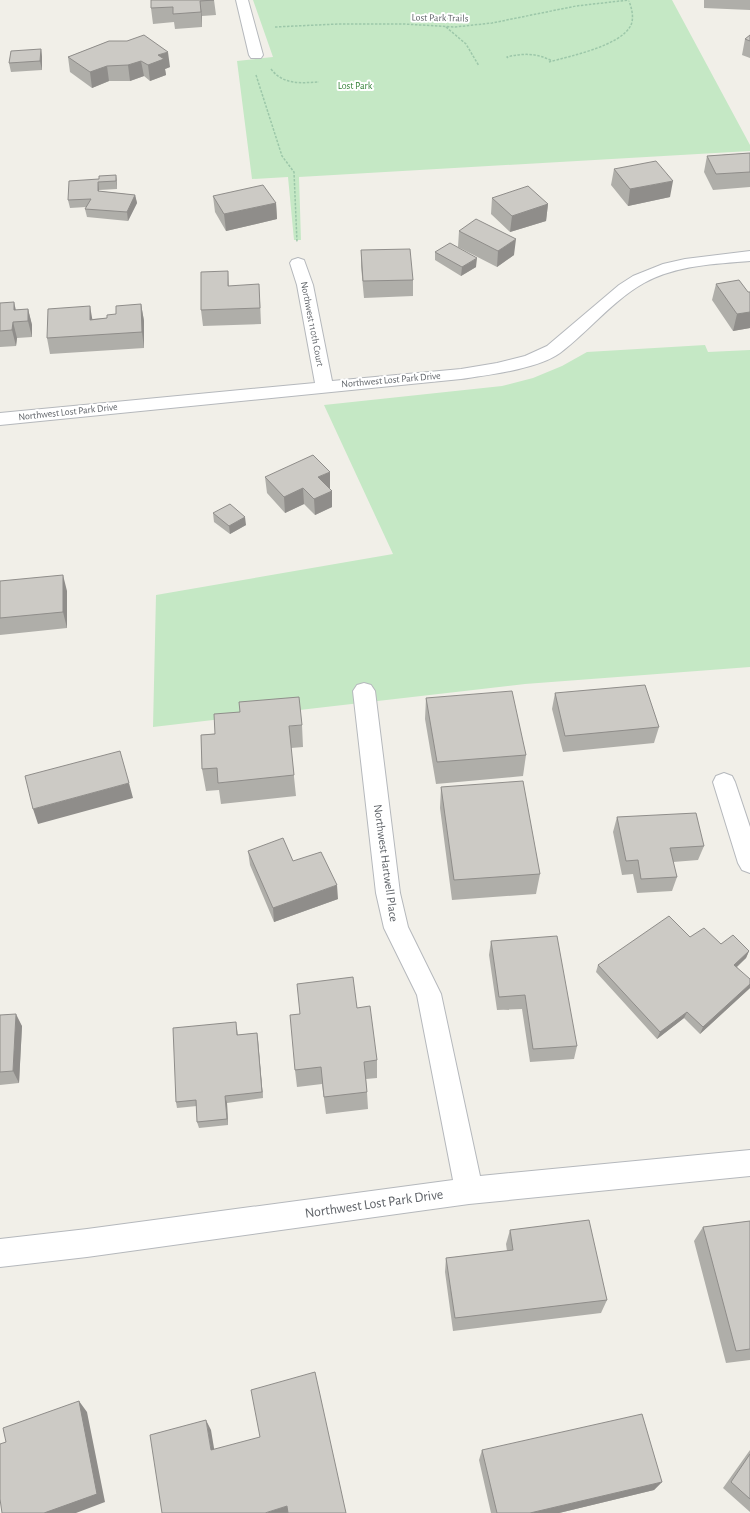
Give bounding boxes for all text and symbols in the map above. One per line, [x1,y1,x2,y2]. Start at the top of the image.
street label: Lost Park Trails [411,13,469,24]
park label: Lost Park [338,81,373,91]
street label: Northwest 110th Court [299,281,325,368]
street label: Northwest Lost Park Drive [341,371,442,389]
street label: Northwest Lost Park Drive [18,402,119,422]
street label: Northwest Hartwell Place [372,803,400,923]
street label: Northwest Lost Park Drive [304,1187,444,1221]

